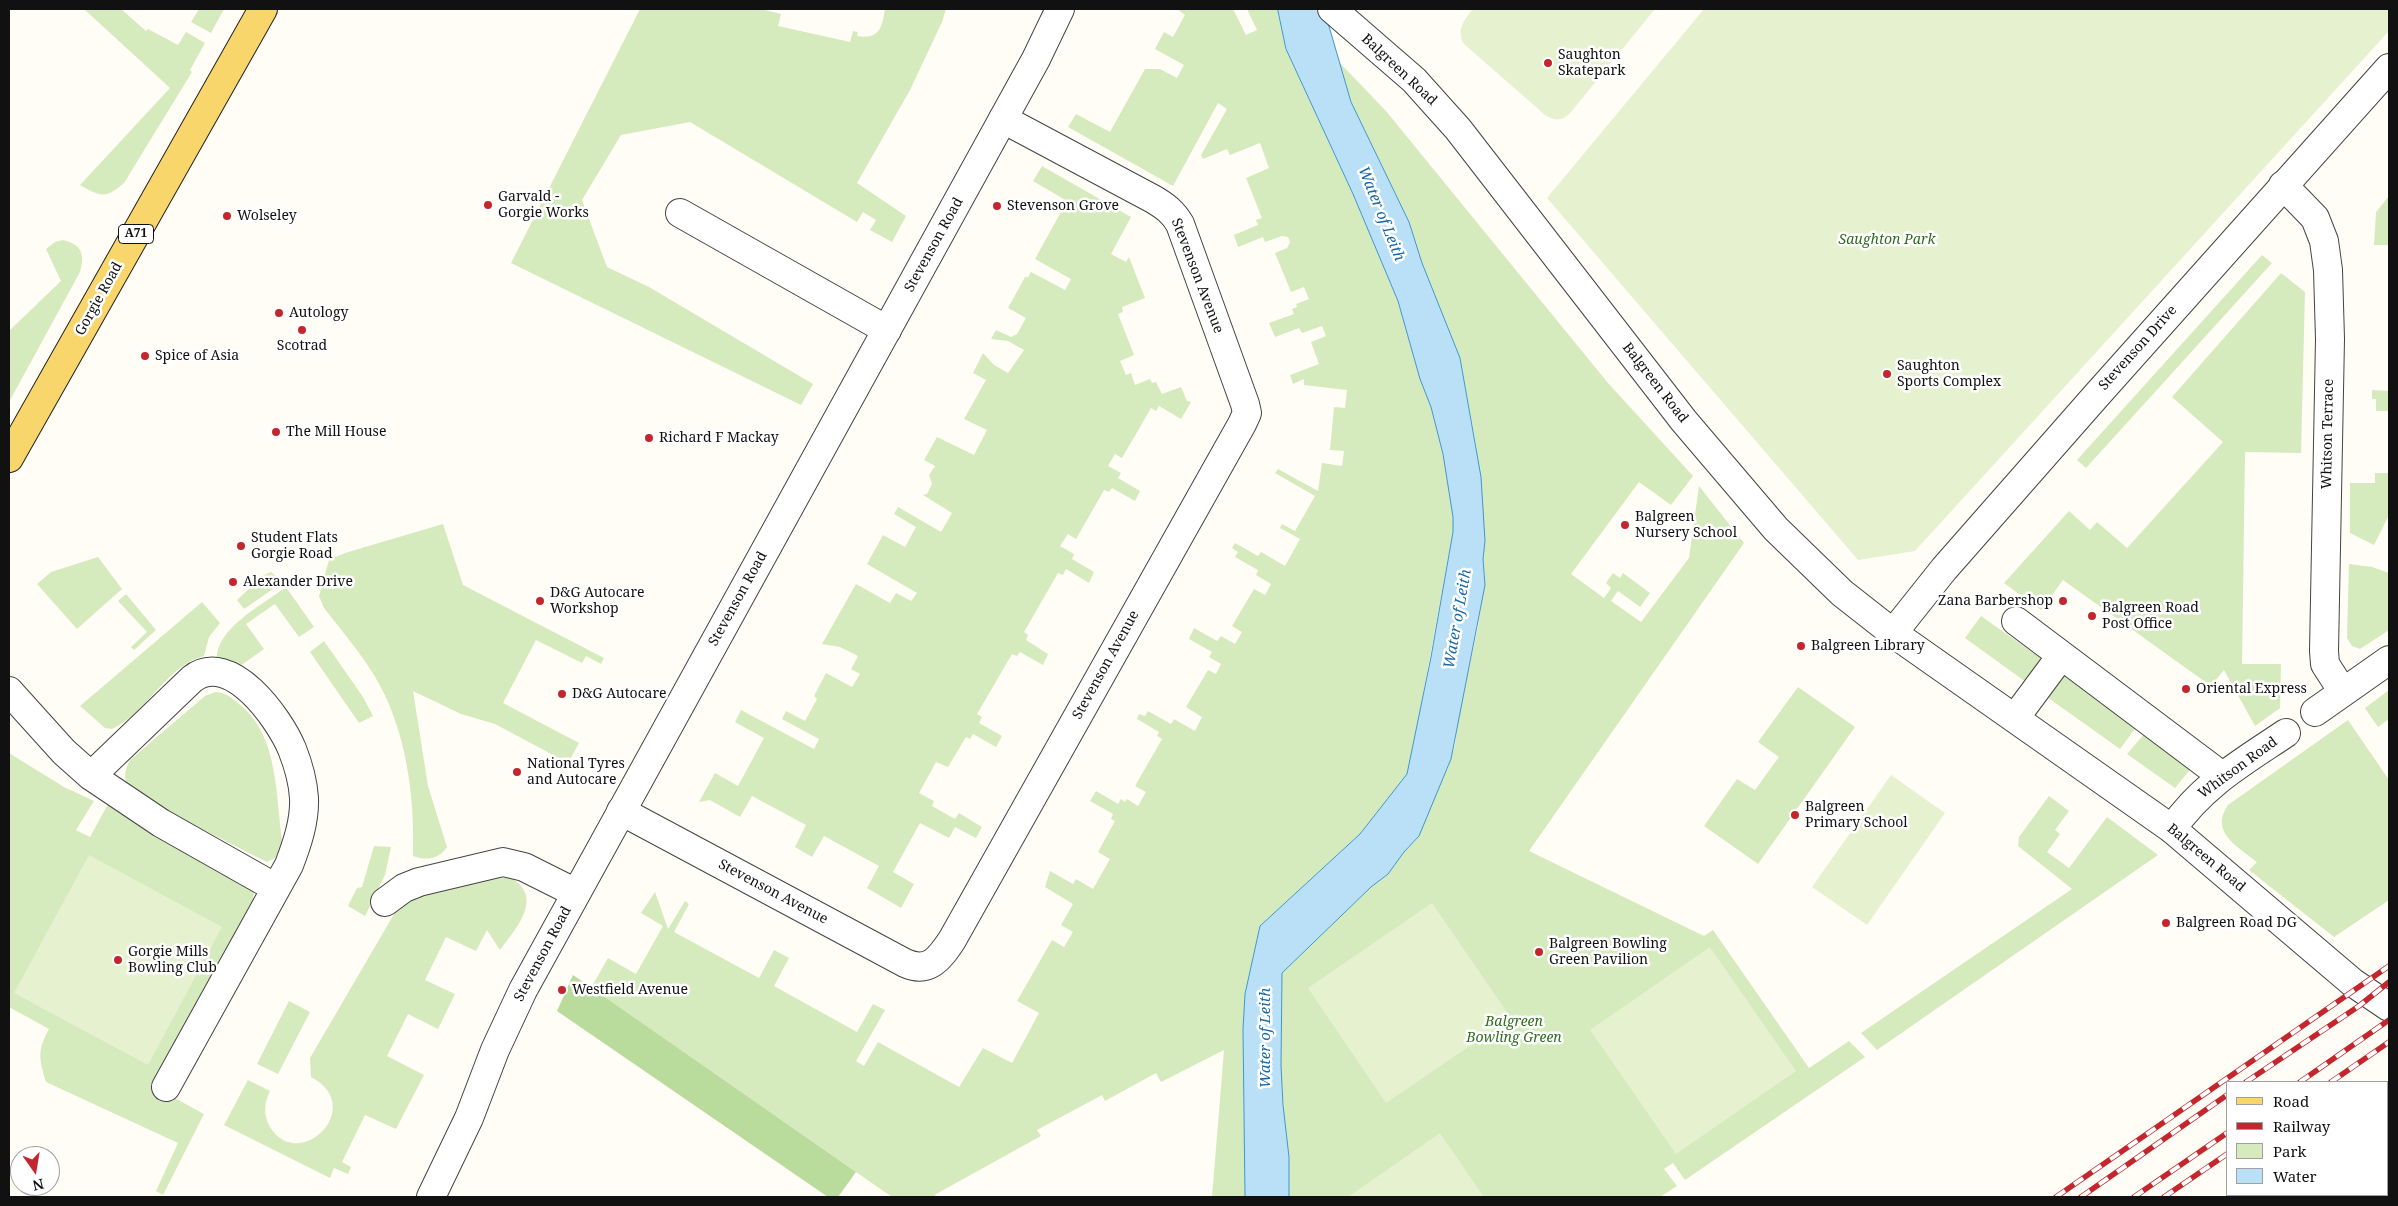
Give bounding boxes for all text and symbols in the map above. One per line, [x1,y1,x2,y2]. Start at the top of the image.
street label: Balgreen Road [1358,31,1440,109]
place label: Saughton Skatepark [1558,47,1625,80]
marker: Saughton Skatepark [1542,57,1554,69]
water label: Water of Leith [1354,164,1408,264]
place label: Garvald - Gorgie Works [498,189,589,222]
street label: Stevenson Road [901,195,967,295]
place label: Stevenson Grove [1007,198,1119,214]
marker: Garvald - Gorgie Works [482,199,494,211]
marker: Stevenson Grove [991,200,1003,212]
place label: Wolseley [237,208,297,224]
marker: Wolseley [221,210,233,222]
street label: Stevenson Avenue [1167,216,1227,336]
road number: A71 [118,224,154,243]
park label: Saughton Park [1839,232,1935,248]
street label: Gorgie Road [72,259,126,339]
street label: Stevenson Drive [2095,302,2181,394]
place label: Autology [289,305,348,321]
marker: Autology [273,307,285,319]
marker: Scotrad [296,324,308,336]
place label: Scotrad [277,338,327,354]
street label: Balgreen Road [1619,340,1691,426]
place label: Spice of Asia [155,348,239,364]
marker: Spice of Asia [139,350,151,362]
place label: Saughton Sports Complex [1897,358,2001,391]
marker: Saughton Sports Complex [1881,368,1893,380]
street label: Whitson Terrace [2319,379,2337,489]
place label: The Mill House [286,424,386,440]
marker: The Mill House [270,426,282,438]
place label: Richard F Mackay [659,430,779,446]
marker: Richard F Mackay [643,432,655,444]
place label: Balgreen Nursery School [1635,509,1737,542]
marker: Balgreen Nursery School [1619,519,1631,531]
place label: Student Flats Gorgie Road [251,530,338,562]
marker: Student Flats Gorgie Road [235,540,247,552]
street label: Stevenson Road [705,549,771,649]
water label: Water of Leith [1440,568,1476,670]
place label: Alexander Drive [243,574,353,590]
marker: Alexander Drive [227,576,239,588]
place label: D&G Autocare Workshop [550,585,645,618]
place label: Zana Barbershop [1938,593,2053,609]
marker: D&G Autocare Workshop [534,595,546,607]
marker: Zana Barbershop [2057,595,2069,607]
place label: Balgreen Road Post Office [2102,600,2199,632]
street label: Stevenson Avenue [1069,608,1143,722]
marker: Balgreen Road Post Office [2086,610,2098,622]
place label: Balgreen Library [1811,638,1925,654]
marker: Balgreen Library [1795,640,1807,652]
place label: Oriental Express [2196,681,2307,697]
marker: Oriental Express [2180,683,2192,695]
place label: D&G Autocare [572,686,667,702]
marker: D&G Autocare [556,688,568,700]
street label: Whitson Road [2195,734,2281,802]
place label: National Tyres and Autocare [527,756,625,789]
marker: National Tyres and Autocare [511,766,523,778]
place label: Balgreen Primary School [1805,799,1908,832]
marker: Balgreen Primary School [1789,809,1801,821]
street label: Balgreen Road [2163,820,2249,896]
street label: Stevenson Avenue [715,856,831,928]
street label: Stevenson Road [511,903,575,1005]
place label: Balgreen Road DG [2176,915,2297,931]
marker: Balgreen Road DG [2160,917,2172,929]
place label: Balgreen Bowling Green Pavilion [1549,936,1667,969]
place label: Gorgie Mills Bowling Club [128,944,217,976]
marker: Balgreen Bowling Green Pavilion [1533,946,1545,958]
marker: Gorgie Mills Bowling Club [112,954,124,966]
place label: Westfield Avenue [572,982,688,998]
marker: Westfield Avenue [556,984,568,996]
water label: Water of Leith [1257,988,1275,1088]
park label: Balgreen Bowling Green [1466,1014,1562,1046]
legend [2226,1081,2388,1196]
text: Road [2273,1091,2309,1111]
text: Railway [2273,1116,2330,1136]
text: Park [2273,1141,2306,1161]
north arrow [10,1146,60,1196]
text: Water [2273,1166,2316,1186]
text: N [31,1175,46,1196]

